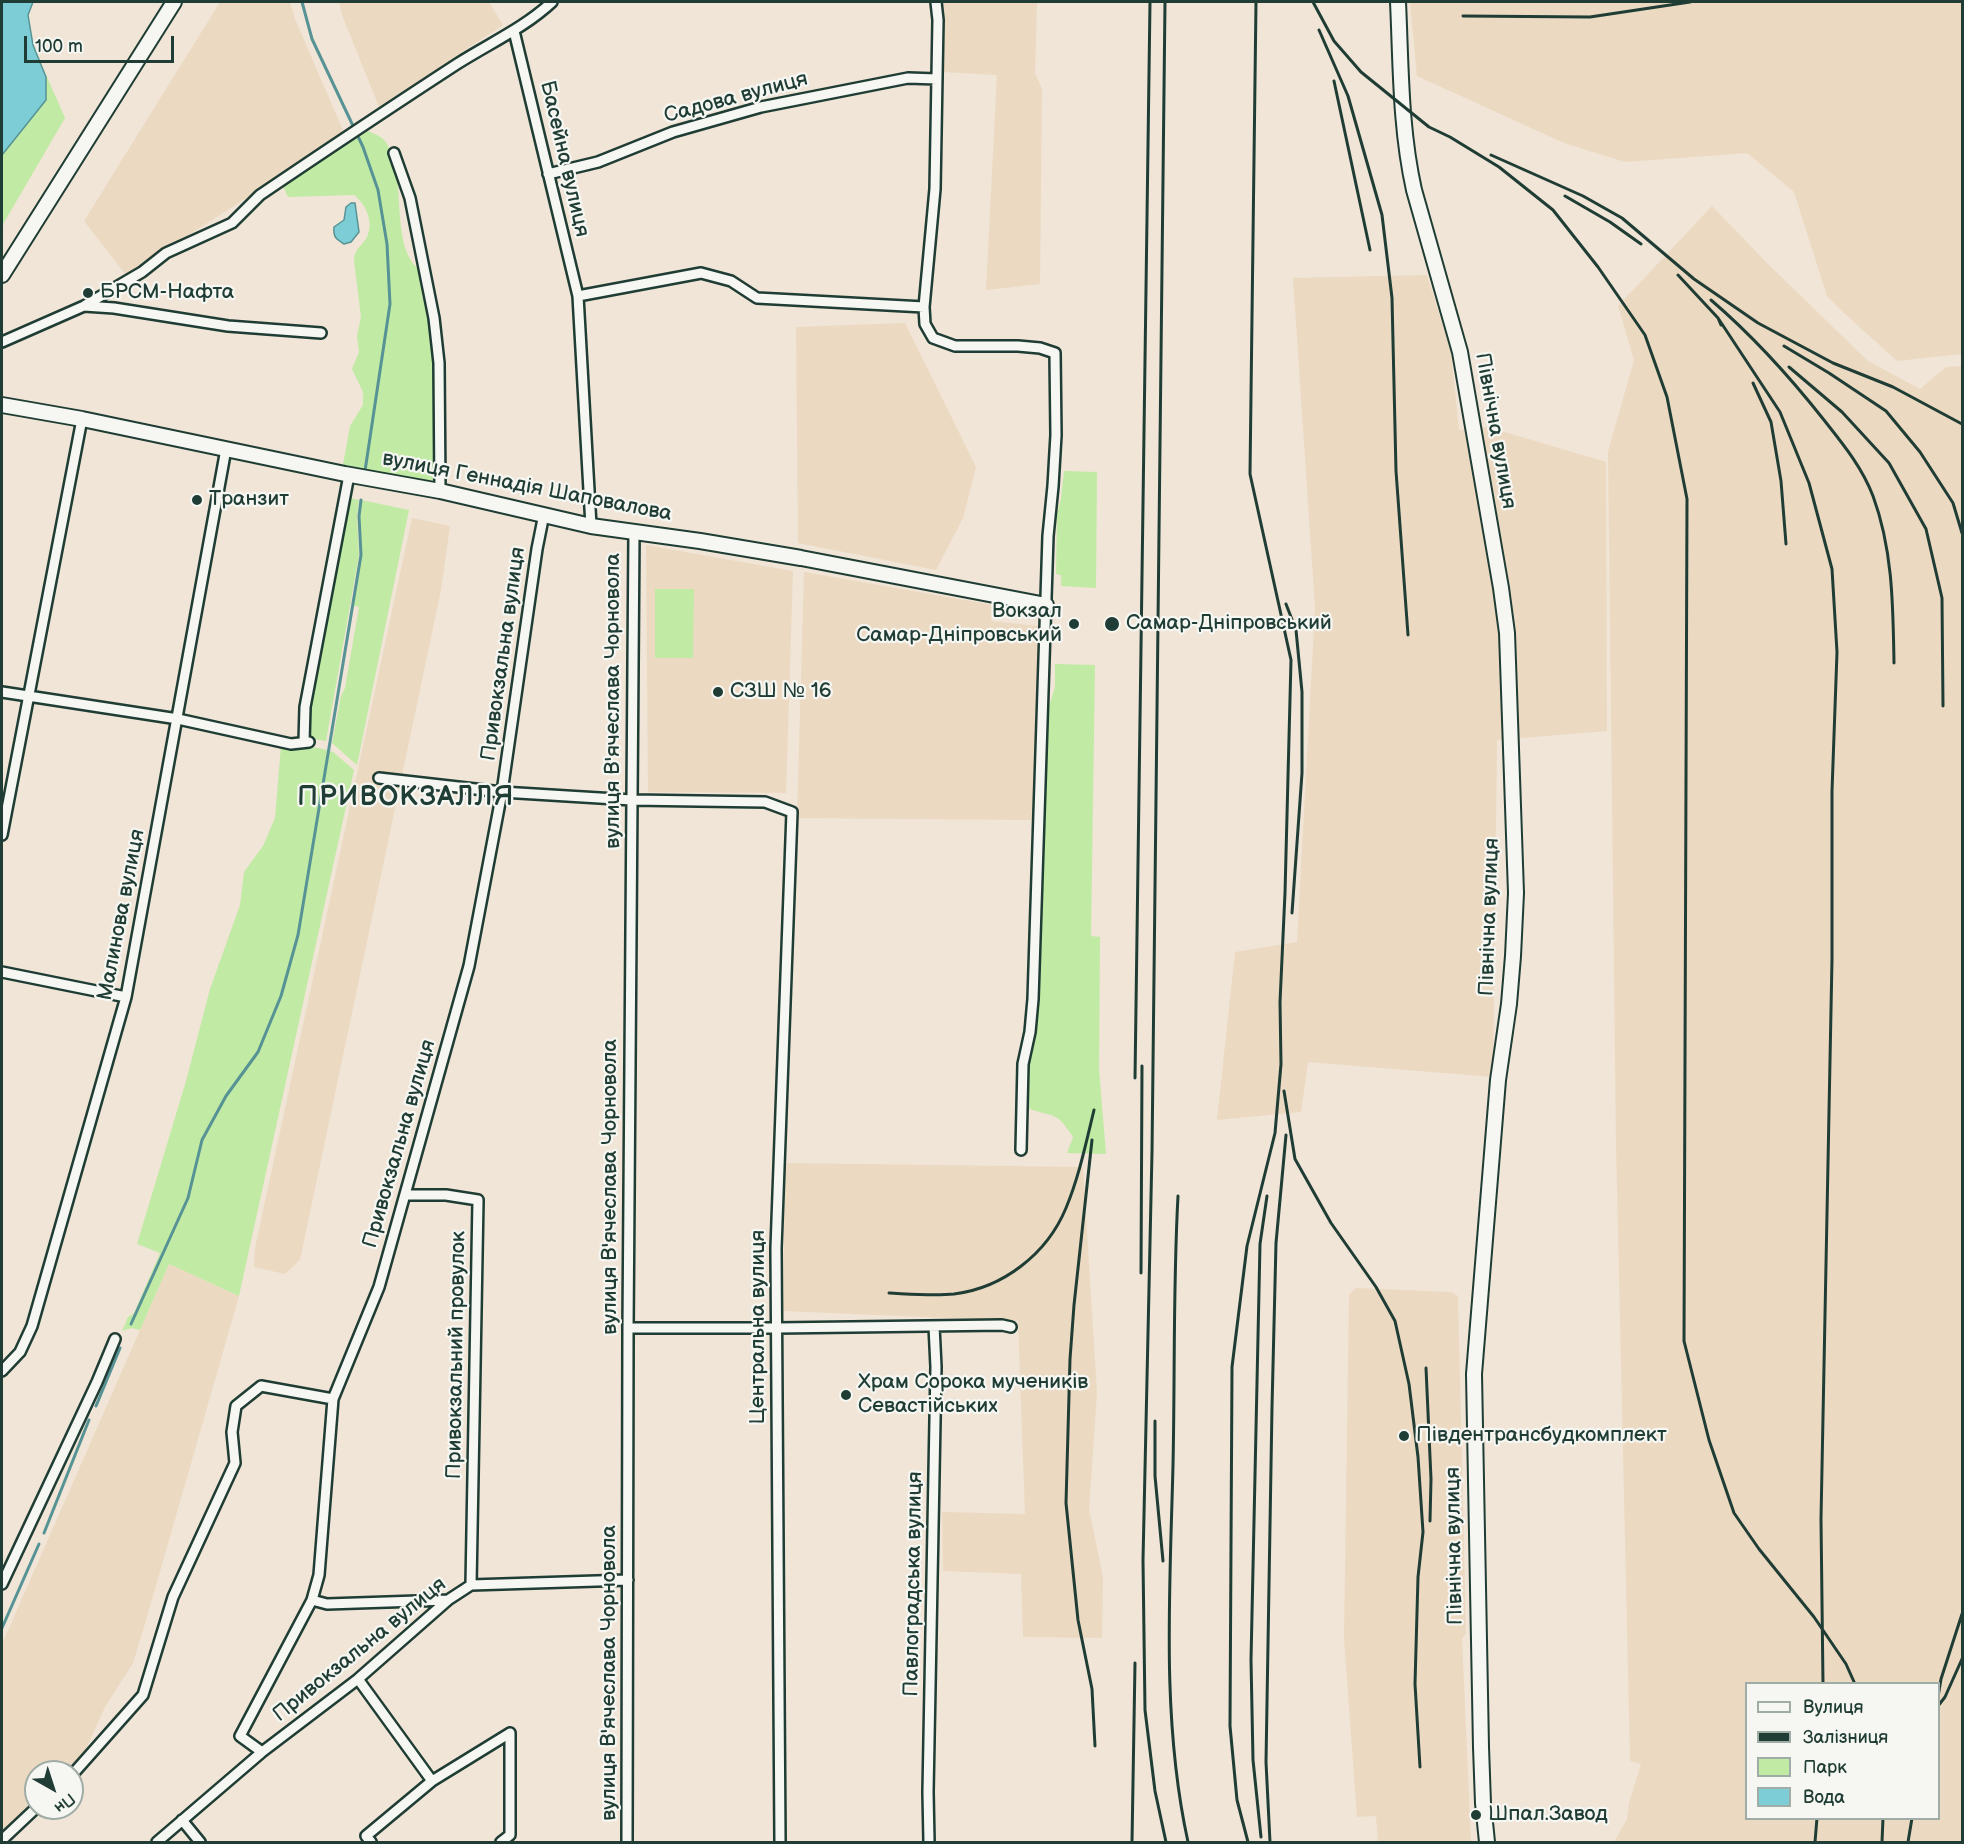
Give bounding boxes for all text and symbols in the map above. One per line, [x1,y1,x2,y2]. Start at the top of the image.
scale bar [27,24,177,62]
text: 100 m [35,36,83,57]
street label: Садова вулиця [661,67,811,129]
street label: Басейна вулиця [534,79,594,239]
place label: БРСМ-Нафта [100,280,234,306]
marker: БРСМ-Нафта [81,286,95,300]
street label: Північна вулиця [1469,351,1521,511]
street label: вулиця Геннадія Шаповалова [380,447,674,527]
place label: Транзит [209,487,289,513]
marker: Транзит [190,493,204,507]
street label: Привокзальна вулиця [477,546,531,762]
street label: вулиця В'ячеслава Чорновола [601,553,627,849]
place label: Вокзал Самар-Дніпровський [856,599,1062,649]
place label: Самар-Дніпровський [1126,611,1332,637]
marker: Самар-Дніпровський [1103,615,1121,633]
marker: Вокзал Самар-Дніпровський [1067,617,1081,631]
place label: СЗШ № 16 [730,679,832,705]
marker: СЗШ № 16 [711,685,725,699]
district label: ПРИВОКЗАЛЛЯ [297,782,515,814]
street label: Малинова вулиця [93,827,151,1003]
street label: Північна вулиця [1475,838,1505,996]
street label: Привокзальна вулиця [358,1037,442,1251]
street label: вулиця В'ячеслава Чорновола [598,1039,624,1335]
street label: Центральна вулиця [746,1230,772,1424]
street label: Привокзальний провулок [442,1231,472,1479]
place label: Храм Сорока мучеників Севастійських [858,1370,1088,1420]
marker: Храм Сорока мучеників Севастійських [839,1388,853,1402]
place label: Південтрансбудкомплект [1416,1423,1667,1449]
marker: Південтрансбудкомплект [1397,1429,1411,1443]
street label: Північна вулиця [1441,1467,1469,1625]
street label: Павлоградська вулиця [899,1471,929,1697]
street label: вулиця В'ячеслава Чорновола [597,1525,623,1821]
street label: Привокзальна вулиця [268,1572,452,1728]
legend [1745,1682,1940,1820]
text: Вулиця [1803,1697,1864,1718]
text: Залізниця [1803,1727,1888,1748]
text: Парк [1803,1757,1847,1778]
north arrow [24,1760,84,1820]
text: Вода [1803,1787,1845,1808]
text: Пн [50,1789,79,1817]
place label: Шпал.Завод [1488,1802,1608,1828]
marker: Шпал.Завод [1469,1808,1483,1822]

